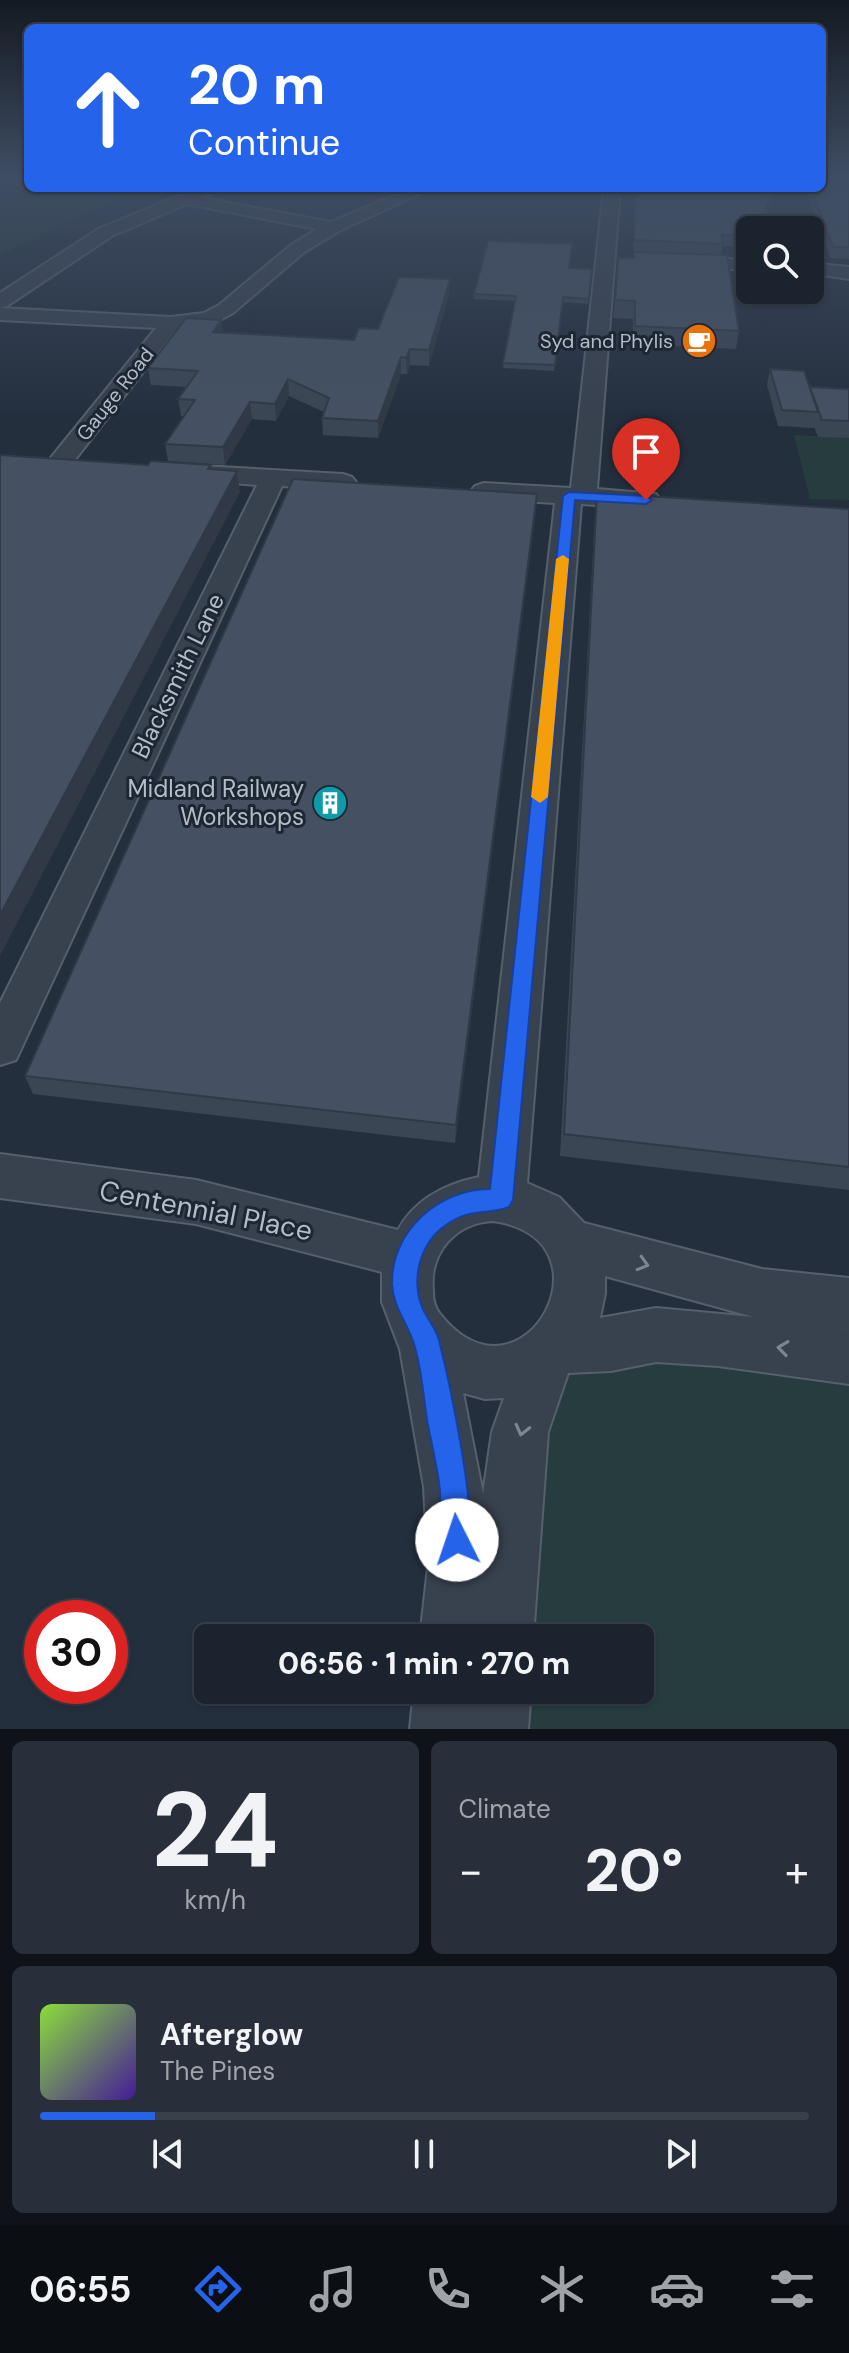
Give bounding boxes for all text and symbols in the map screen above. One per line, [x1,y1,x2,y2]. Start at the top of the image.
text: 20 m [188,48,325,121]
icon: ahead [56,56,160,160]
text: Continue [188,119,340,166]
map controls [736,216,824,304]
button: search [736,216,824,304]
cafe icon: Syd and Phylis [680,322,718,360]
place label: Syd and Phylis [540,328,673,354]
street label: Gauge Road [70,342,160,446]
pin [612,418,680,500]
icon: arrive [624,430,668,474]
street label: Blacksmith Lane [124,588,231,763]
place label: Midland Railway Workshops [127,773,304,832]
building icon: Midland Railway Workshops [311,784,349,822]
street label: Centennial Place [96,1172,315,1249]
one-way arrow [636,1255,650,1271]
one-way arrow [777,1340,790,1357]
one-way arrow [515,1422,532,1436]
position arrow [415,1498,499,1582]
speed limit sign: 30 [24,1600,128,1704]
text: 06:56 · 1 min · 270 m [278,1644,570,1683]
text: 24 [152,1763,279,1898]
text: Climate [459,1792,551,1826]
text: 20° [584,1831,683,1910]
text: − [459,1842,483,1900]
text: + [785,1842,809,1900]
text: km/h [185,1883,246,1917]
text: Afterglow [160,2015,303,2054]
text: The Pines [160,2054,275,2088]
icon: previous [146,2132,190,2176]
icon: pause [402,2132,446,2176]
icon: next [659,2132,703,2176]
icon: directions [190,2261,246,2317]
icon: music [305,2261,361,2317]
icon: phone [420,2261,476,2317]
icon: climate [534,2261,590,2317]
icon: car [649,2261,705,2317]
icon: filters [764,2261,820,2317]
text: 06:55 [29,2266,131,2313]

